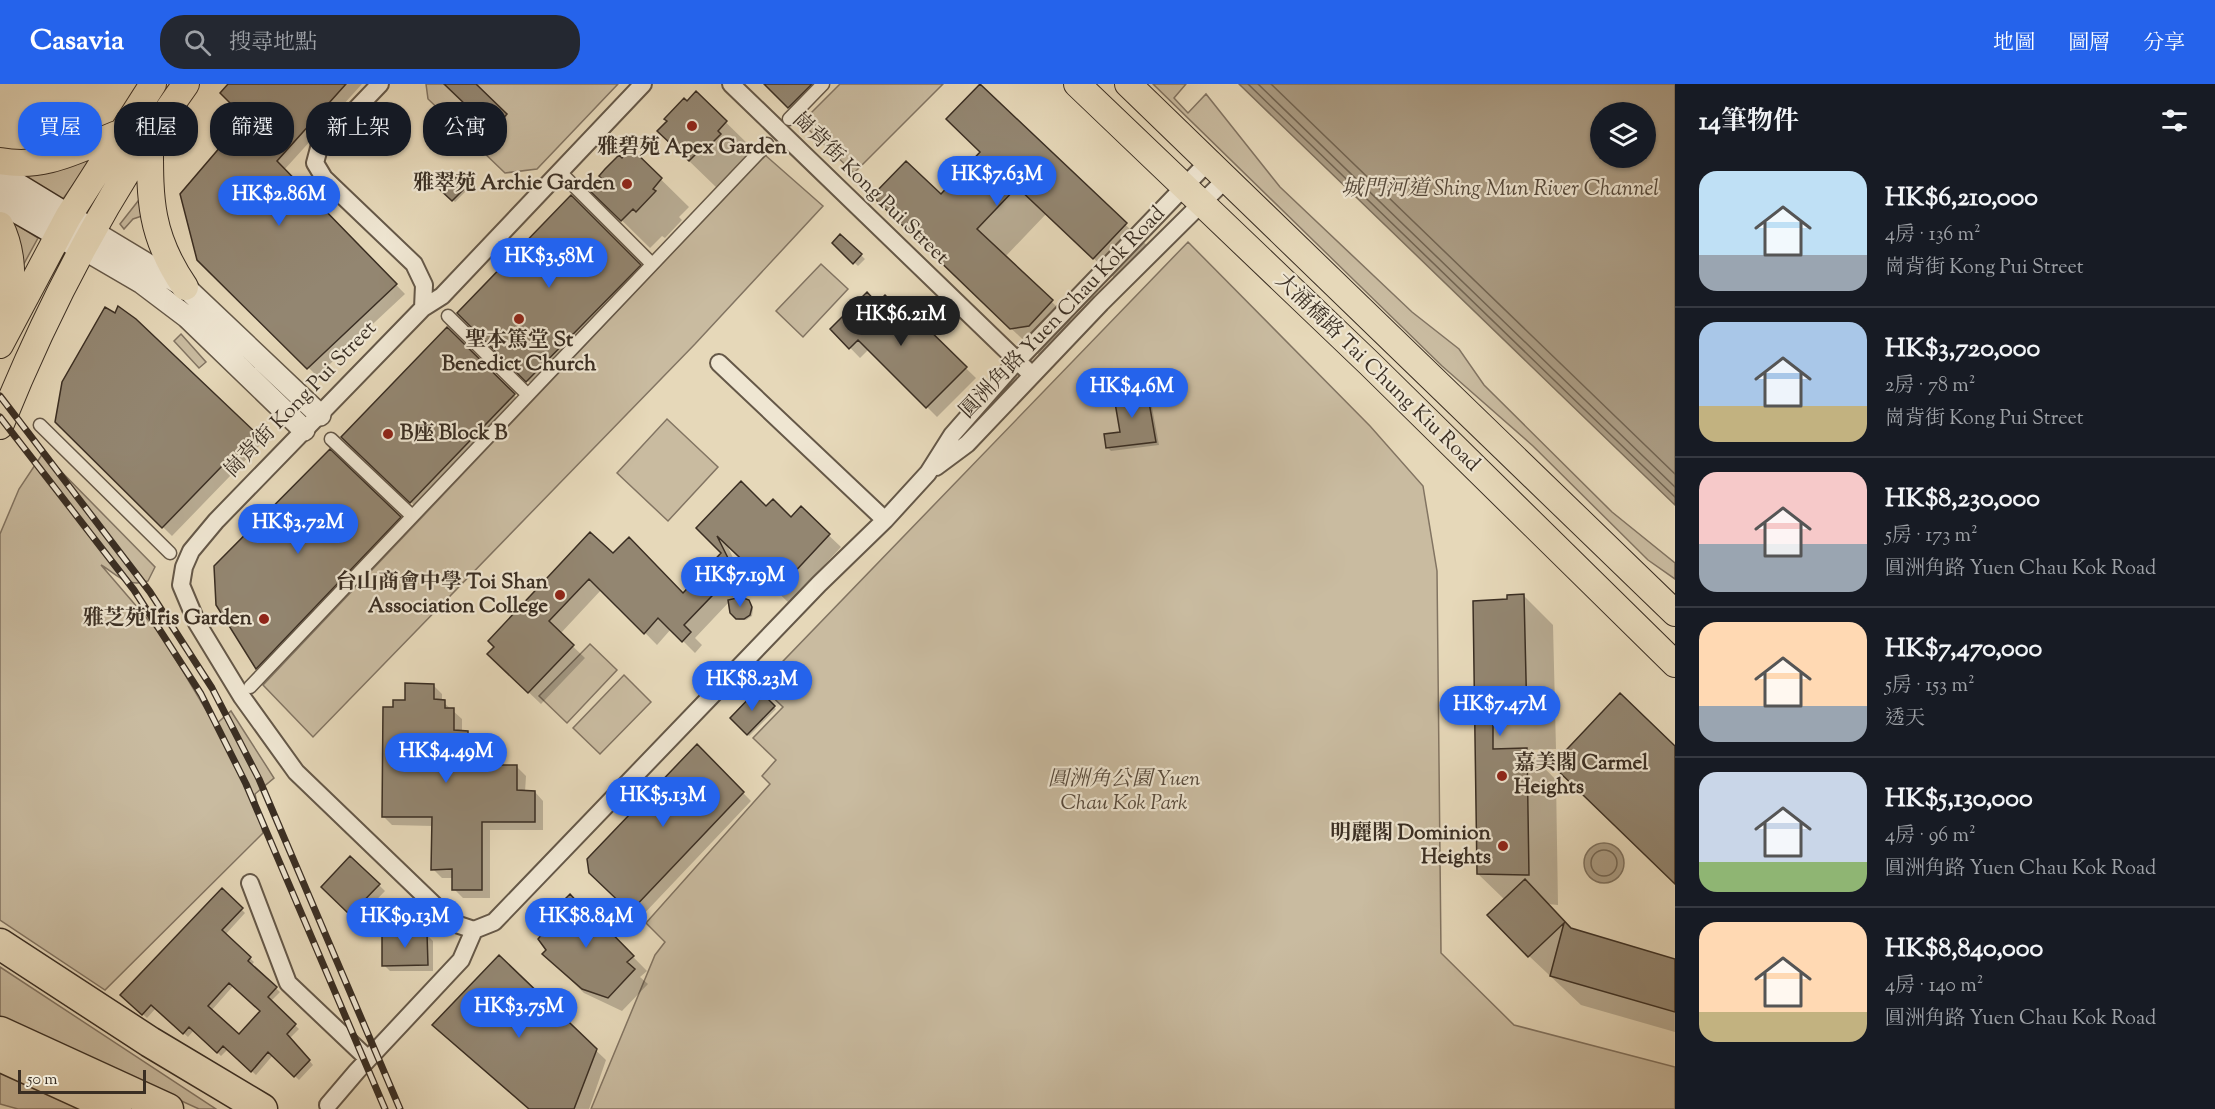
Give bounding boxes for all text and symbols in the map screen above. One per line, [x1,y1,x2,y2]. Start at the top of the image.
search box [160,15,580,69]
text: Casavia [30,22,124,62]
icon: search [181,26,214,59]
text: 搜尋地點 [229,28,317,60]
text: 地圖 [1993,29,2035,59]
text: 圖層 [2068,29,2110,59]
text: 分享 [2143,29,2185,59]
chip: 買屋 [18,102,102,156]
chip: 租屋 [114,102,198,156]
chip: 篩選 [210,102,294,156]
chip: 新上架 [306,102,411,156]
chip: 公寓 [423,102,507,156]
map controls [1590,102,1656,168]
button: layers [1590,102,1656,168]
text: 14筆物件 [1699,104,1799,141]
icon: filters [2158,104,2191,137]
street label: 崗背街 Kong Pui Street [785,106,955,272]
marker: 雅碧苑 Apex Garden [685,119,699,133]
place label: 雅碧苑 Apex Garden [597,133,787,163]
pin: HK$7.63M [935,156,1059,207]
text: HK$7.63M [951,161,1043,190]
place label: 雅翠苑 Archie Garden [413,169,616,199]
water label: 城門河道 Shing Mun River Channel [1341,174,1659,206]
pin: HK$2.86M [217,176,341,227]
marker: 雅翠苑 Archie Garden [620,177,634,191]
text: HK$6,210,000 [1885,180,2038,217]
text: HK$2.86M [232,181,326,210]
icon: home [1747,195,1819,267]
street label: 圓洲角路 Yuen Chau Kok Road [953,200,1173,426]
text: 4房 · 136 m² [1885,221,1981,250]
pin: HK$3.58M [487,238,611,289]
text: HK$3.58M [504,243,594,272]
text: 崗背街 Kong Pui Street [1885,254,2084,283]
street label: 大涌橋路 Tai Chung Kiu Road [1268,267,1486,479]
pin: HK$6.21M [839,296,963,347]
text: HK$6.21M [856,301,946,330]
marker: 聖本篤堂 St Benedict Church [512,312,526,326]
street label: 崗背街 Kong Pui Street [218,315,384,485]
place label: 聖本篤堂 St Benedict Church [442,326,597,380]
text: HK$3,720,000 [1885,331,2040,368]
icon: home [1747,346,1819,418]
pin: HK$4.6M [1077,368,1187,419]
text: 2房 · 78 m² [1885,372,1975,401]
text: HK$4.6M [1090,373,1174,402]
text: 崗背街 Kong Pui Street [1885,405,2084,434]
place label: B座 Block B [400,419,508,449]
marker: B座 Block B [381,427,395,441]
text: HK$8,230,000 [1885,481,2040,518]
icon: home [1747,496,1819,568]
pin: HK$3.72M [236,504,360,555]
text: HK$3.72M [252,509,344,538]
text: 5房 · 173 m² [1885,522,1978,551]
text: 圓洲角路 Yuen Chau Kok Road [1885,555,2156,584]
pin: HK$7.19M [678,557,802,608]
text: HK$7.19M [695,562,785,591]
place label: 台山商會中學 Toi Shan Association College [336,568,549,622]
marker: 台山商會中學 Toi Shan Association College [553,588,567,602]
place label: 雅芝苑 Iris Garden [83,604,253,634]
marker: 雅芝苑 Iris Garden [257,612,271,626]
text: HK$7,470,000 [1885,631,2042,668]
icon: home [1747,646,1819,718]
pin: HK$8.23M [690,661,814,712]
text: HK$8.23M [706,666,798,695]
text: 5房 · 153 m² [1885,672,1975,701]
pin: HK$7.47M [1438,686,1562,737]
text: HK$7.47M [1453,691,1547,720]
text: 透天 [1885,705,1925,734]
pin: HK$4.49M [384,733,508,784]
text: HK$4.49M [399,738,493,767]
place label: 嘉美閣 Carmel Heights [1514,749,1648,803]
park label: 圓洲角公園 Yuen Chau Kok Park [1048,765,1200,819]
marker: 嘉美閣 Carmel Heights [1495,769,1509,783]
pin: HK$5.13M [601,777,725,828]
text: HK$5,130,000 [1885,781,2033,818]
text: HK$5.13M [620,782,706,811]
icon: home [1747,796,1819,868]
place label: 明麗閣 Dominion Heights [1330,819,1492,873]
text: 4房 · 96 m² [1885,822,1976,851]
marker: 明麗閣 Dominion Heights [1496,839,1510,853]
text: 圓洲角路 Yuen Chau Kok Road [1885,855,2156,884]
pin: HK$9.13M [343,898,467,949]
pin: HK$8.84M [524,898,648,949]
text: HK$9.13M [361,903,449,932]
text: HK$8.84M [539,903,633,932]
text: HK$8,840,000 [1885,931,2043,968]
icon: home [1747,946,1819,1018]
text: 4房 · 140 m² [1885,972,1983,1001]
pin: HK$3.75M [457,988,581,1039]
text: HK$3.75M [474,993,564,1022]
text: 圓洲角路 Yuen Chau Kok Road [1885,1005,2156,1034]
scale bar [18,1067,146,1094]
text: 50 m [27,1069,58,1092]

